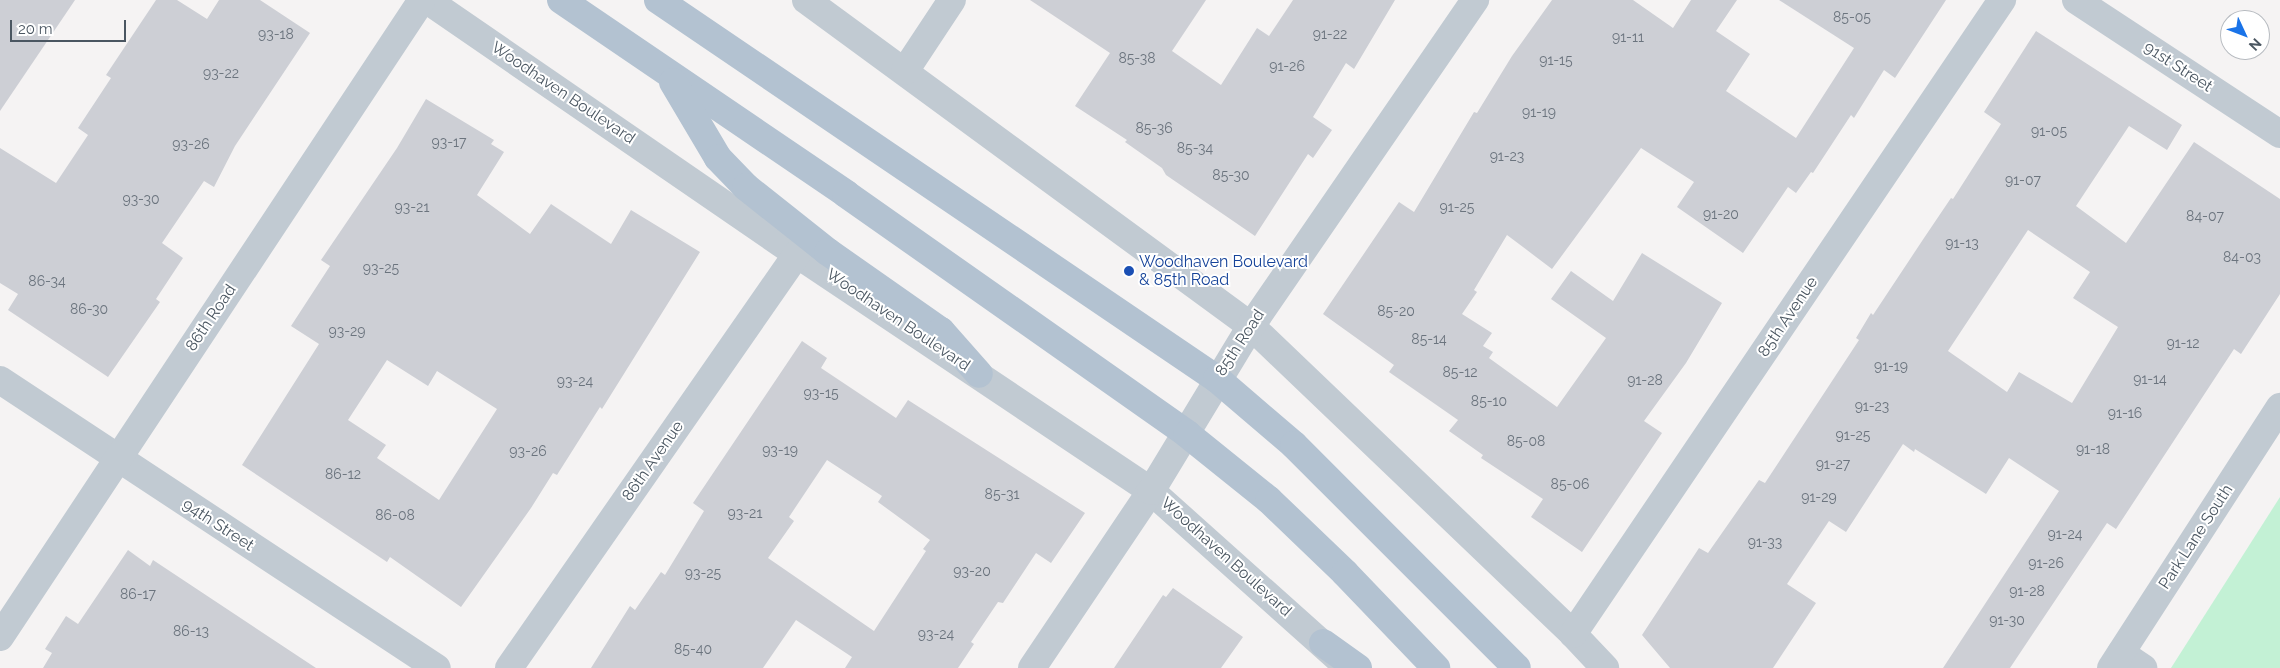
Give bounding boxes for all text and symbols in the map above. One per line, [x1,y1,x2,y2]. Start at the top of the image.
house number: 85-05 [1833,9,1871,25]
scale bar [12,10,129,42]
north arrow [2220,10,2270,60]
text: 20 m [18,20,53,38]
house number: 93-18 [258,26,294,42]
house number: 91-22 [1313,26,1347,42]
house number: 91-11 [1612,29,1644,45]
text: N [2246,35,2265,54]
street label: Woodhaven Boulevard [488,38,638,148]
street label: 91st Street [2140,38,2216,96]
house number: 85-38 [1118,50,1156,66]
house number: 91-15 [1539,52,1573,68]
house number: 91-26 [1269,58,1305,74]
house number: 93-22 [203,65,239,81]
house number: 91-19 [1522,104,1556,120]
house number: 85-36 [1135,120,1173,136]
house number: 91-05 [2031,123,2067,139]
house number: 93-17 [432,134,466,150]
house number: 93-26 [172,136,210,152]
house number: 85-34 [1177,140,1213,156]
house number: 91-23 [1490,148,1524,164]
house number: 85-30 [1212,167,1250,183]
house number: 91-07 [2005,172,2041,188]
house number: 93-30 [122,191,160,207]
house number: 93-21 [395,199,429,215]
house number: 91-25 [1440,199,1474,215]
house number: 91-20 [1703,206,1739,222]
house number: 84-07 [2186,208,2224,224]
house number: 91-13 [1945,235,1979,251]
house number: 84-03 [2223,249,2261,265]
place label: Woodhaven Boulevard & 85th Road [1139,252,1308,290]
house number: 93-25 [363,260,399,276]
street label: Woodhaven Boulevard [823,265,973,375]
marker: Woodhaven Boulevard & 85th Road [1123,265,1135,277]
house number: 86-34 [28,273,66,289]
street label: 85th Avenue [1754,273,1822,361]
street label: 86th Road [182,281,240,355]
house number: 86-30 [70,301,108,317]
house number: 85-20 [1377,303,1415,319]
street label: 85th Road [1211,306,1269,380]
house number: 93-29 [328,323,366,339]
house number: 85-14 [1411,331,1447,347]
house number: 91-12 [2166,335,2200,351]
house number: 91-19 [1874,358,1908,374]
house number: 85-12 [1443,364,1477,380]
house number: 91-14 [2133,371,2167,387]
house number: 91-28 [1627,372,1663,388]
house number: 93-24 [557,373,593,389]
house number: 93-15 [803,385,839,401]
house number: 85-10 [1471,393,1507,409]
house number: 91-23 [1855,398,1889,414]
house number: 91-16 [2108,405,2142,421]
street label: 86th Avenue [618,417,688,505]
house number: 91-25 [1836,427,1870,443]
house number: 85-08 [1507,433,1545,449]
house number: 91-18 [2076,441,2110,457]
house number: 93-19 [762,442,798,458]
house number: 93-26 [509,443,547,459]
house number: 91-27 [1816,456,1850,472]
house number: 86-12 [325,466,361,482]
house number: 85-06 [1551,476,1589,492]
street label: Park Lane South [2155,481,2237,593]
house number: 85-31 [985,486,1019,502]
house number: 91-29 [1801,489,1837,505]
street label: Woodhaven Boulevard [1157,493,1295,621]
street label: 94th Street [179,495,257,555]
house number: 93-21 [728,505,762,521]
house number: 86-08 [375,507,415,523]
house number: 91-24 [2048,526,2082,542]
house number: 91-33 [1748,534,1782,550]
house number: 91-26 [2028,555,2064,571]
house number: 93-20 [953,563,991,579]
house number: 93-25 [685,565,721,581]
house number: 91-28 [2009,583,2045,599]
house number: 86-17 [120,586,156,602]
house number: 91-30 [1989,612,2025,628]
house number: 86-13 [173,623,209,639]
house number: 93-24 [918,626,954,642]
house number: 85-40 [674,641,712,657]

